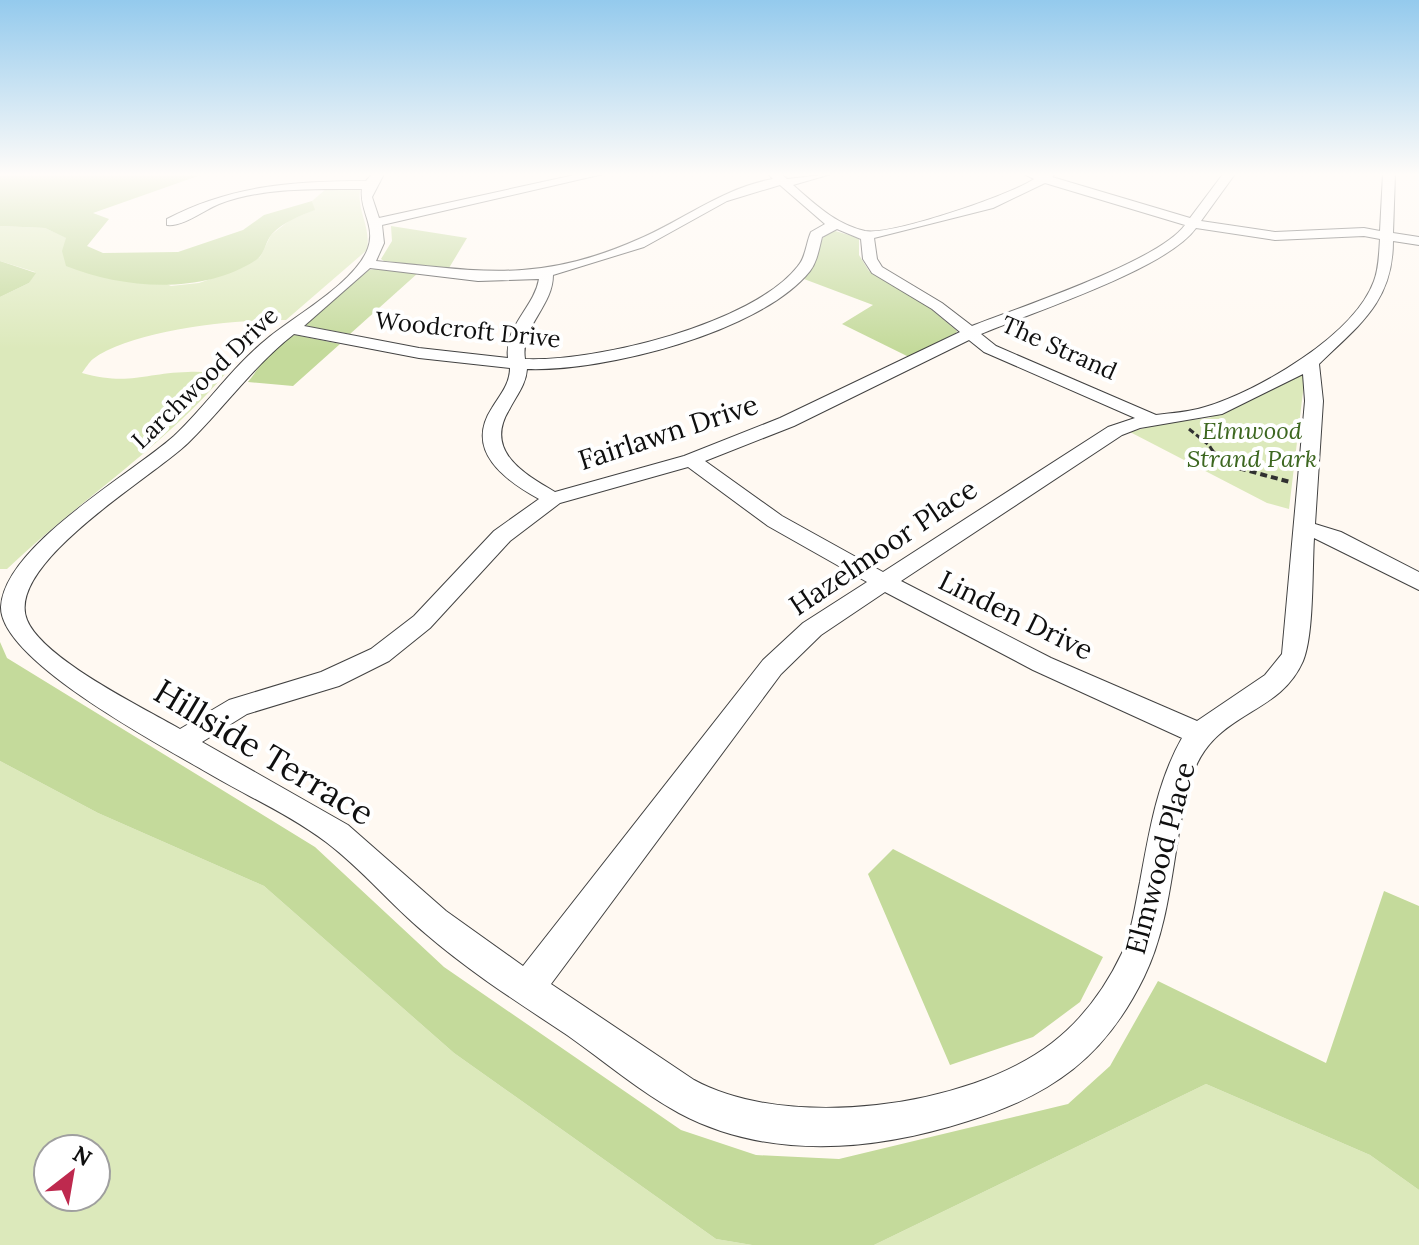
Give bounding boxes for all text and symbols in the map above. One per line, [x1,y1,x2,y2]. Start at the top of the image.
street label: Larchwood Drive [125,300,284,455]
street label: Woodcroft Drive [374,304,562,355]
street label: The Strand [997,308,1122,387]
street label: Fairlawn Drive [574,386,762,478]
park label: Elmwood Strand Park [1187,415,1317,474]
street label: Hazelmoor Place [782,471,984,623]
street label: Linden Drive [933,562,1099,668]
street label: Hillside Terrace [146,669,382,834]
street label: Elmwood Place [1117,758,1203,958]
north arrow [32,1133,112,1213]
text: N [68,1139,97,1172]

